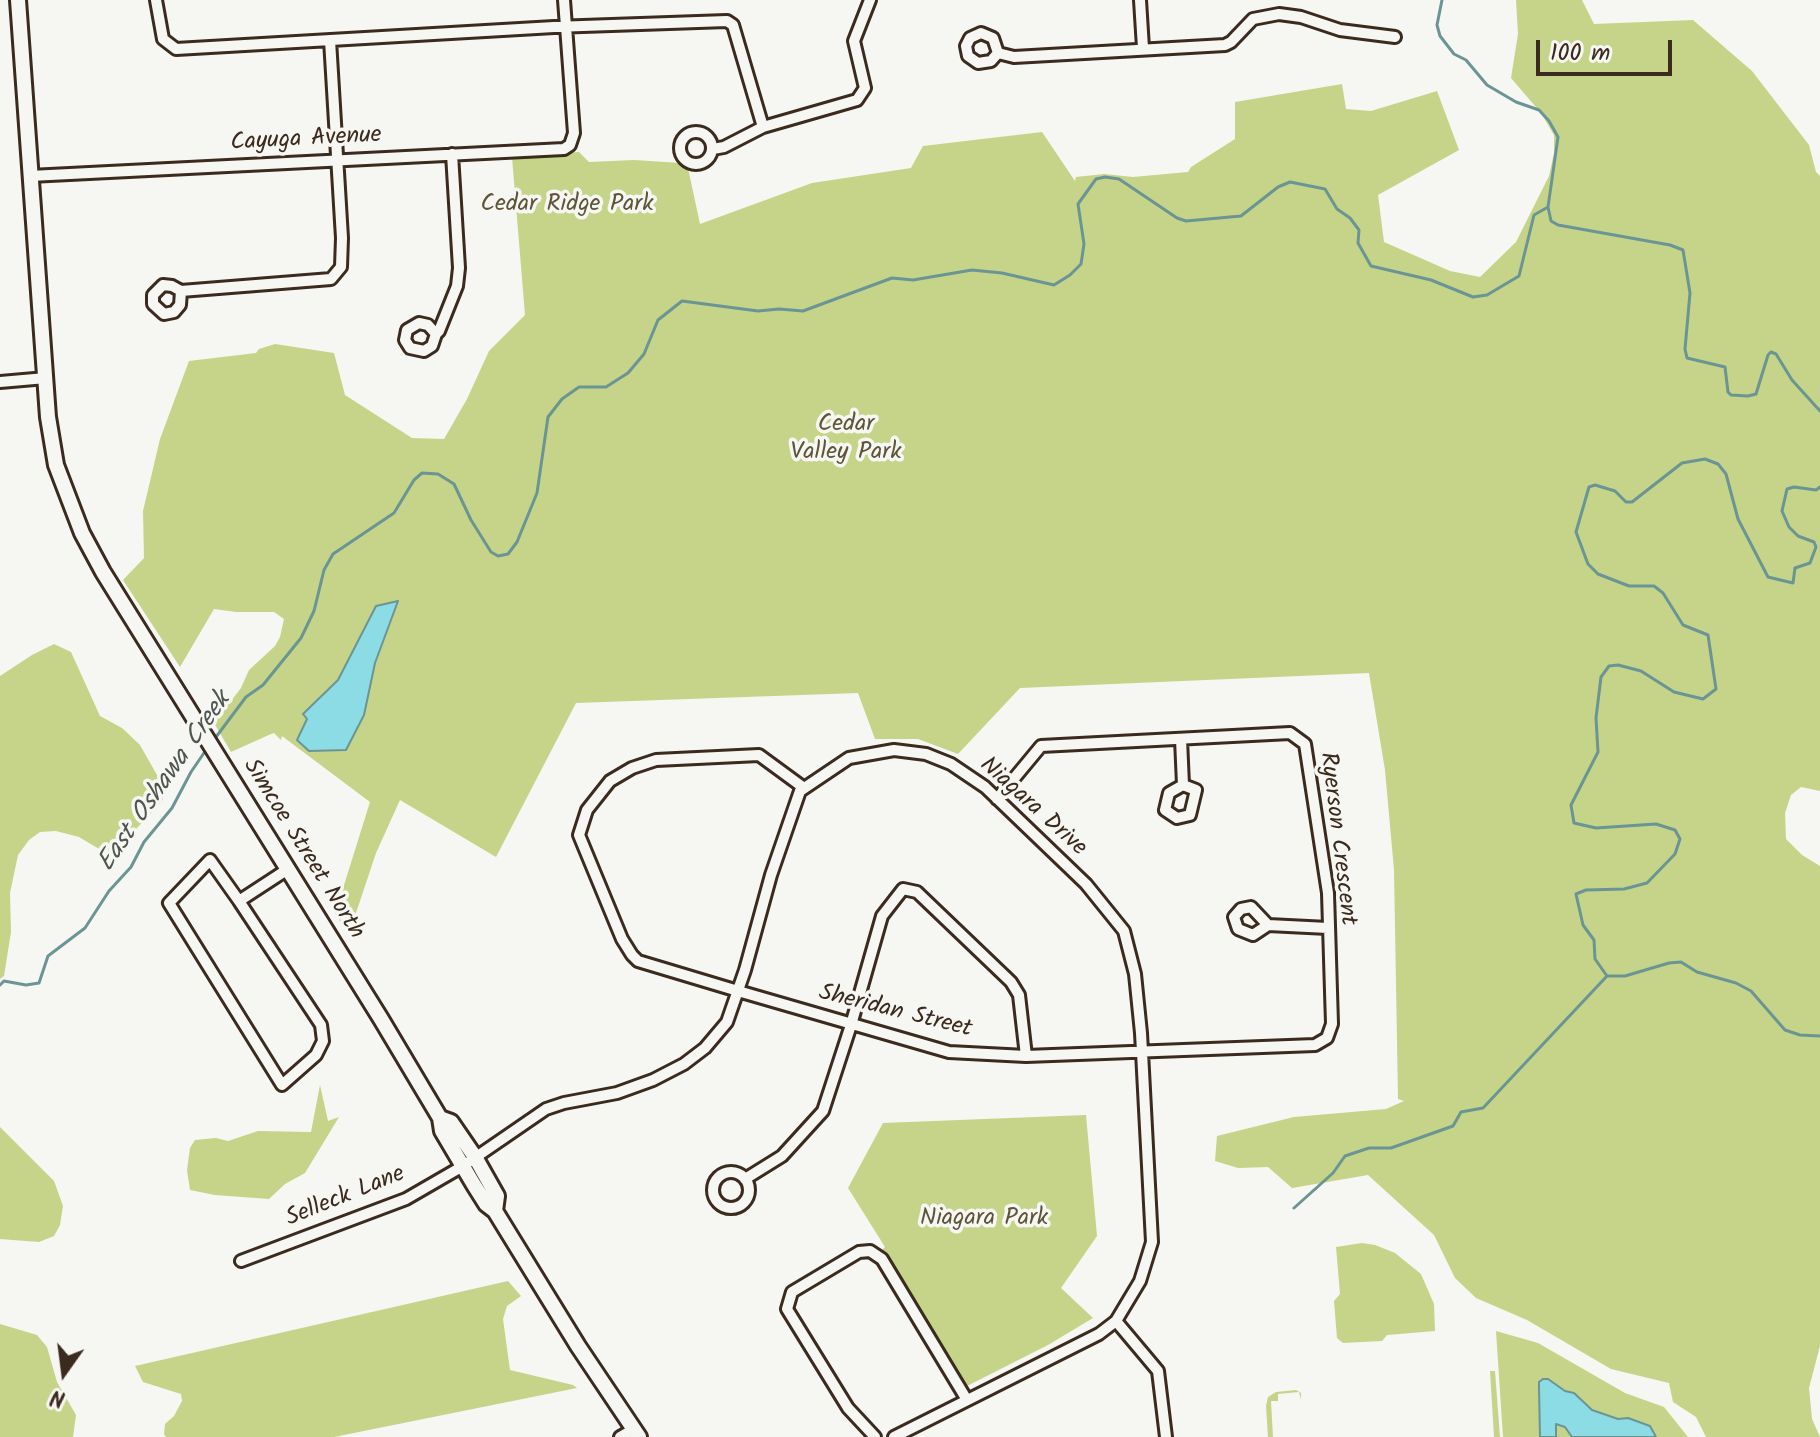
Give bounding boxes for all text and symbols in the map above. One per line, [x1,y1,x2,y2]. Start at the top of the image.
scale bar [1540,24,1676,74]
text: 100 m [1550,34,1610,73]
street label: Cayuga Avenue [230,123,382,159]
park label: Cedar Ridge Park [481,192,653,220]
park label: Cedar Valley Park [791,412,901,468]
water label: East Oshawa Creek [92,687,240,879]
street label: Ryerson Crescent [1311,751,1361,927]
street label: Niagara Drive [972,752,1092,864]
street label: Simcoe Street North [235,754,369,946]
street label: Sheridan Street [816,980,974,1046]
street label: Selleck Lane [282,1161,410,1235]
park label: Niagara Park [920,1206,1048,1234]
north arrow [24,1333,104,1413]
text: N [47,1378,69,1415]

